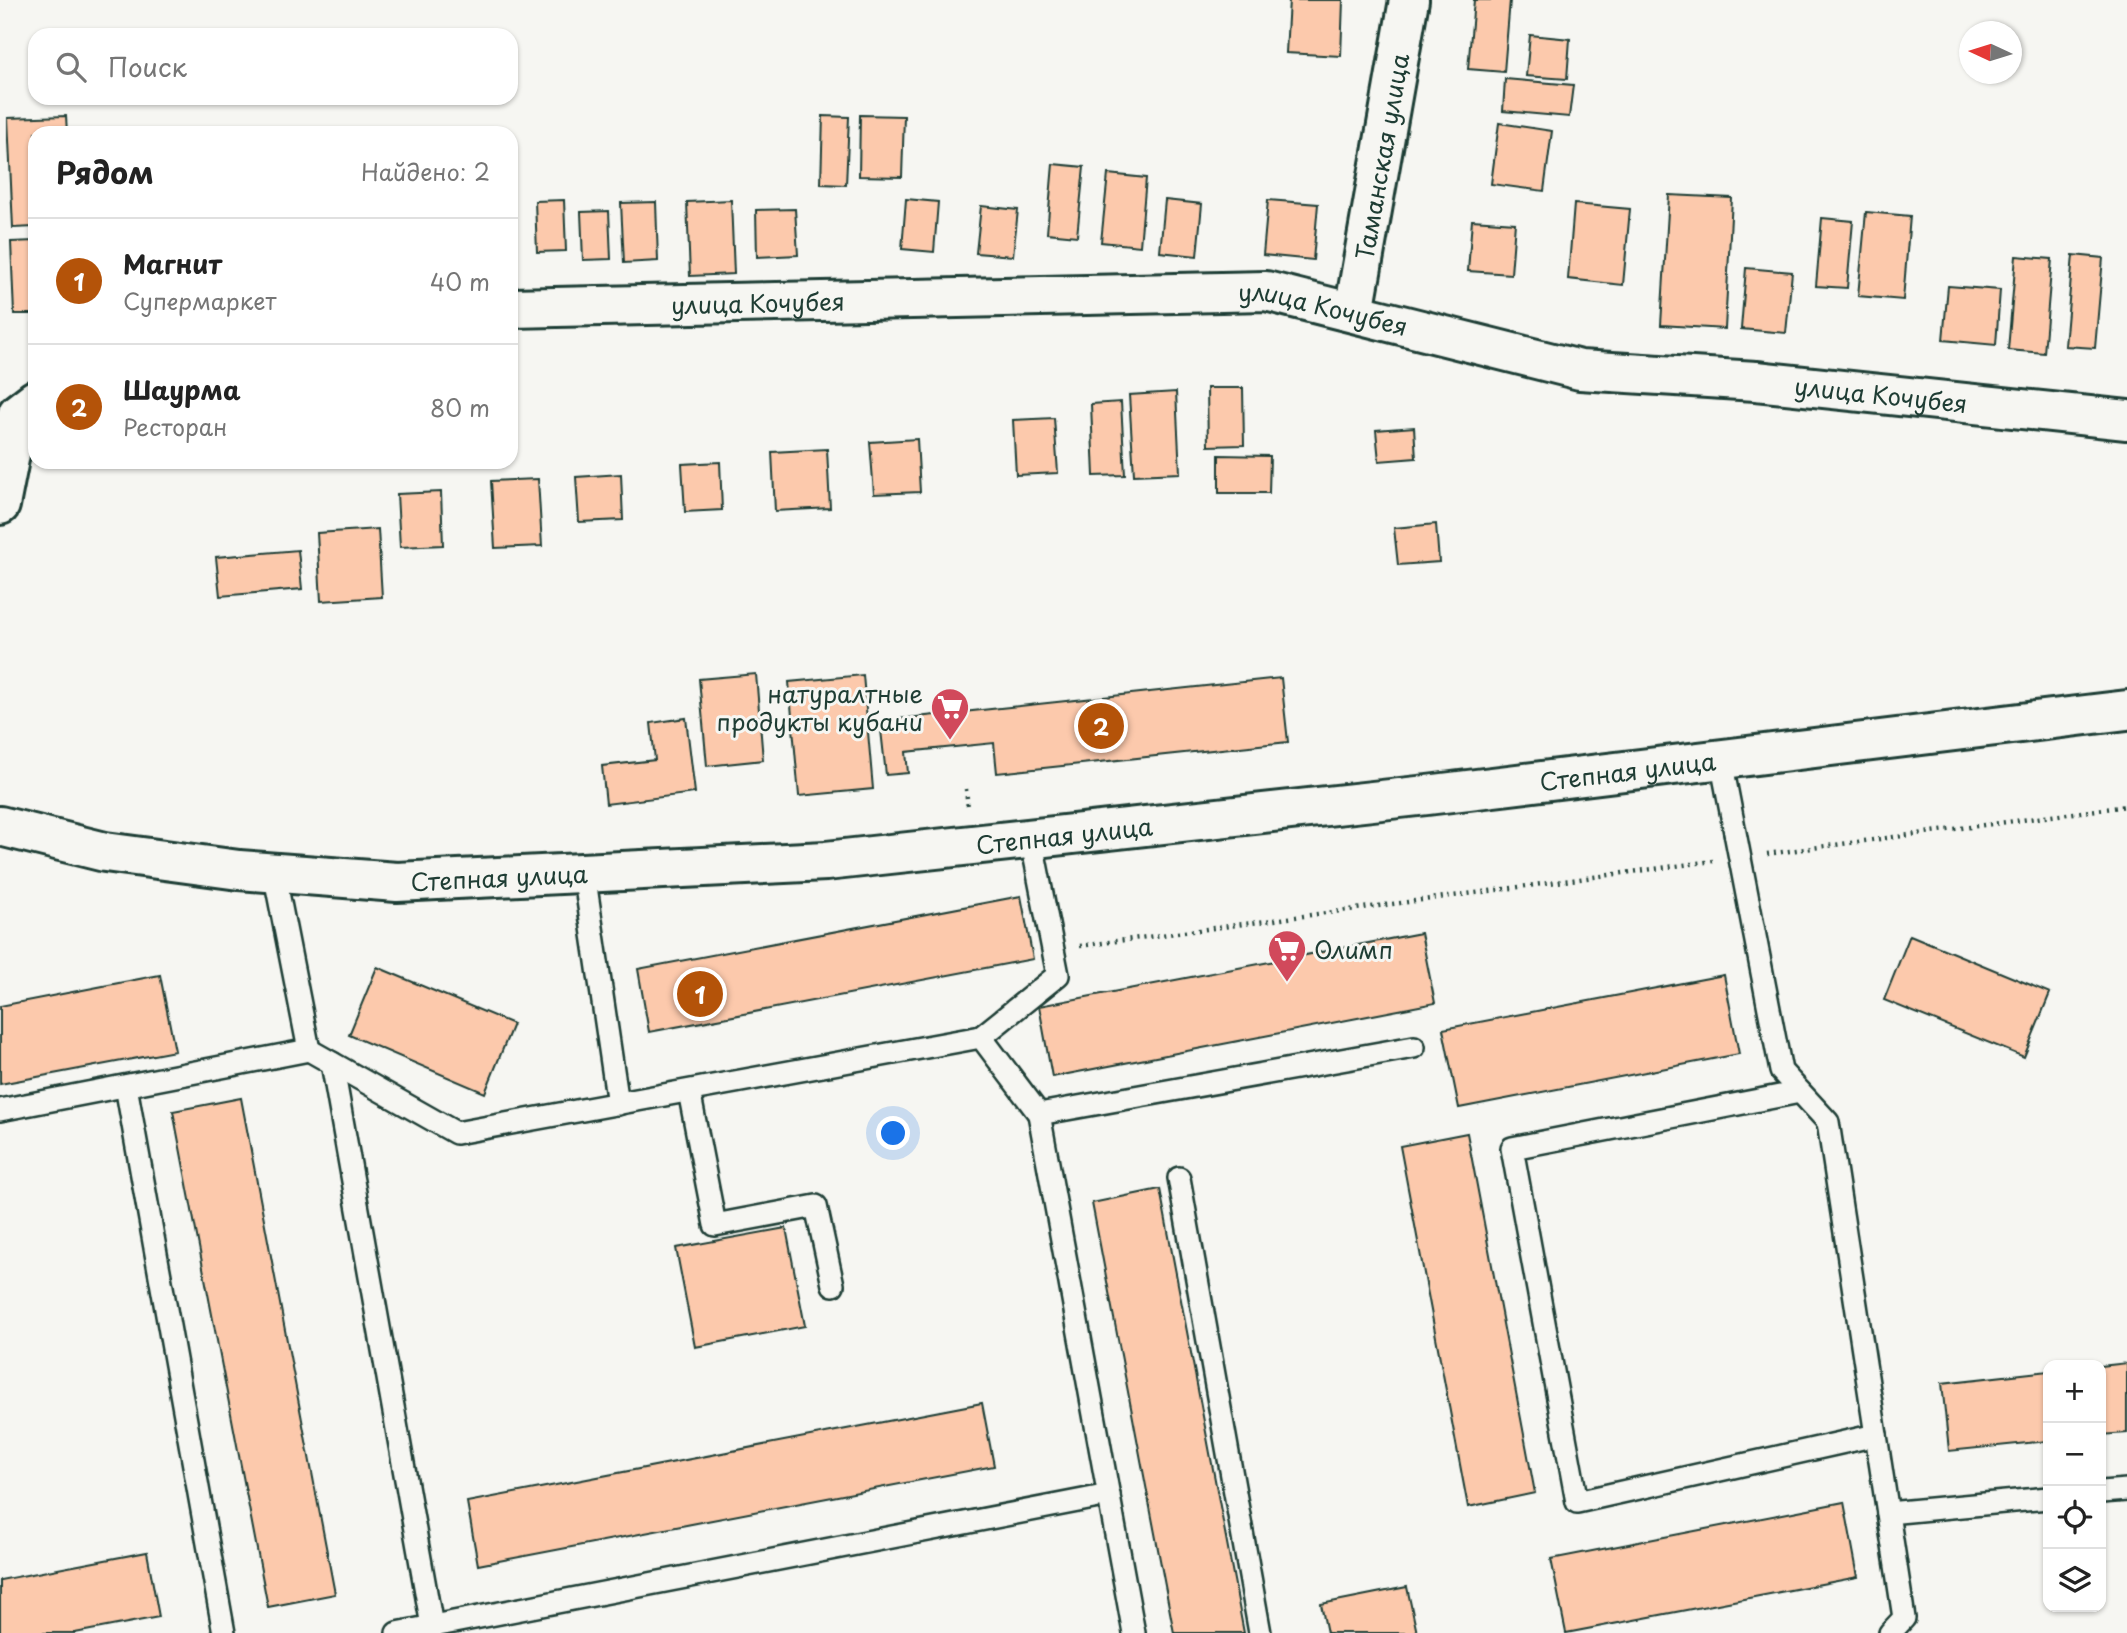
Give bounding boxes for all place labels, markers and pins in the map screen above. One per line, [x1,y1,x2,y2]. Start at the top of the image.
place label: натуралтные продукты кубани [717,675,923,739]
supermarket icon: натуралтные продукты кубани [929,686,971,741]
pin: 2 [1078,700,1124,752]
supermarket icon: Олимп [1266,928,1308,983]
place label: Олимп [1314,931,1393,967]
pin: 1 [677,968,723,1020]

